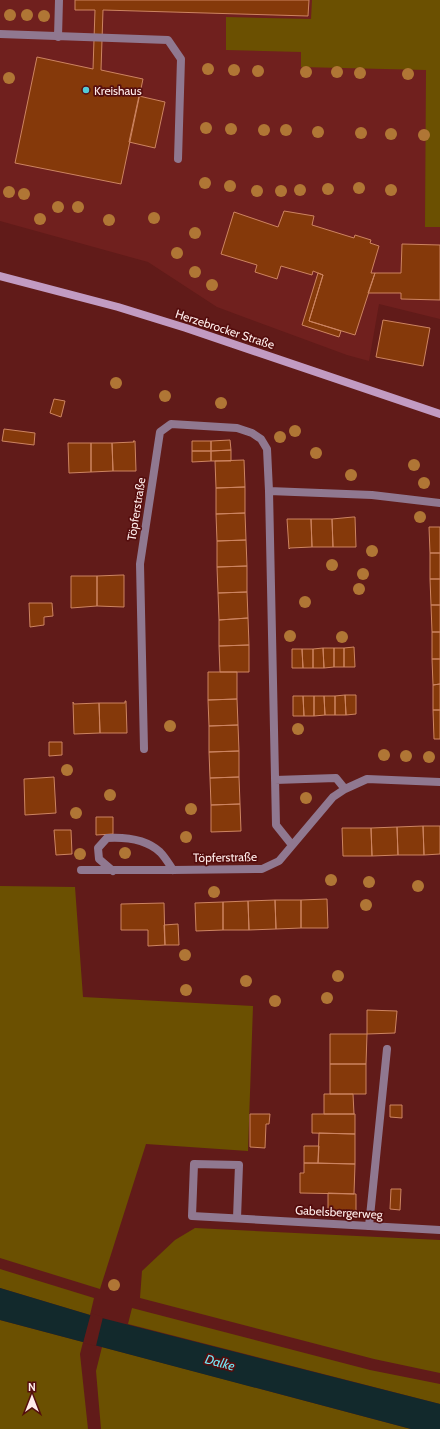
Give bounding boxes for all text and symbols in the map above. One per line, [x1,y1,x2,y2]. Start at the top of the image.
place label: Kreishaus [94,83,142,98]
marker: Kreishaus [81,85,91,95]
street label: Herzebrocker Straße [174,306,276,352]
street label: Töpferstraße [124,476,148,542]
street label: Töpferstraße [193,849,257,865]
street label: Gabelsbergerweg [295,1202,384,1222]
water label: Dalke [203,1350,237,1374]
north arrow [12,1377,52,1417]
text: N [28,1380,36,1394]

